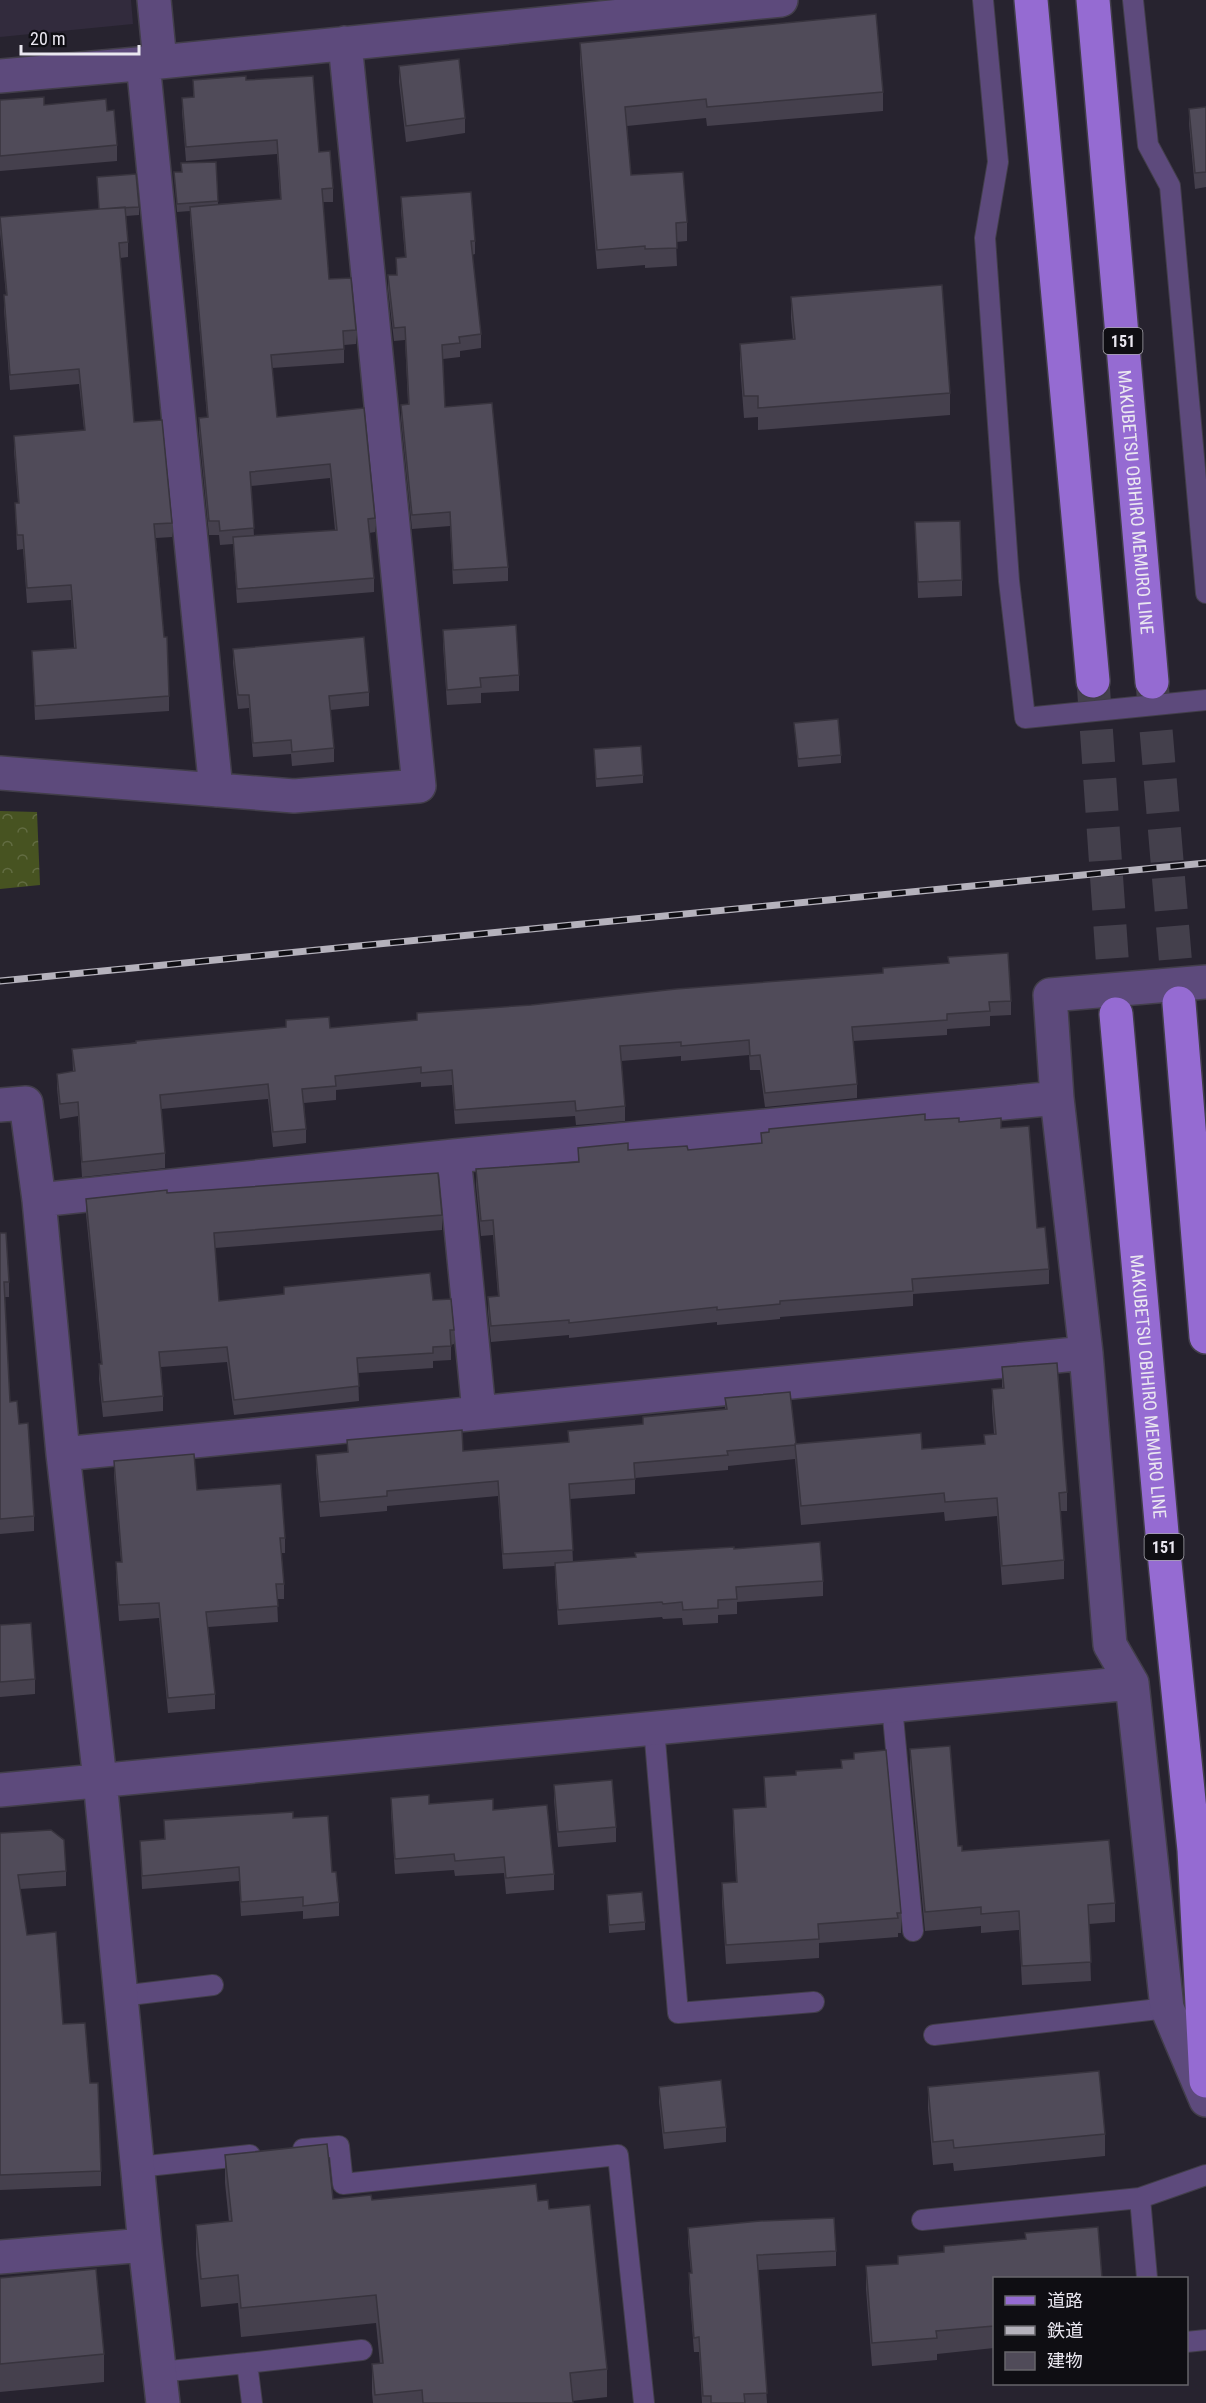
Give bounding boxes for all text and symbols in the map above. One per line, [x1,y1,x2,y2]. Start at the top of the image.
scale bar [21,18,140,56]
text: 20 m [30,28,65,49]
road number: 151 [1104,328,1142,354]
street label: MAKUBETSU OBIHIRO MEMURO LINE [1115,369,1158,635]
street label: MAKUBETSU OBIHIRO MEMURO LINE [1127,1254,1171,1520]
road number: 151 [1144,1534,1184,1560]
legend [993,2277,1188,2385]
text: 道路 [1047,2290,1083,2311]
text: 鉄道 [1047,2320,1083,2341]
text: 建物 [1047,2350,1083,2371]

